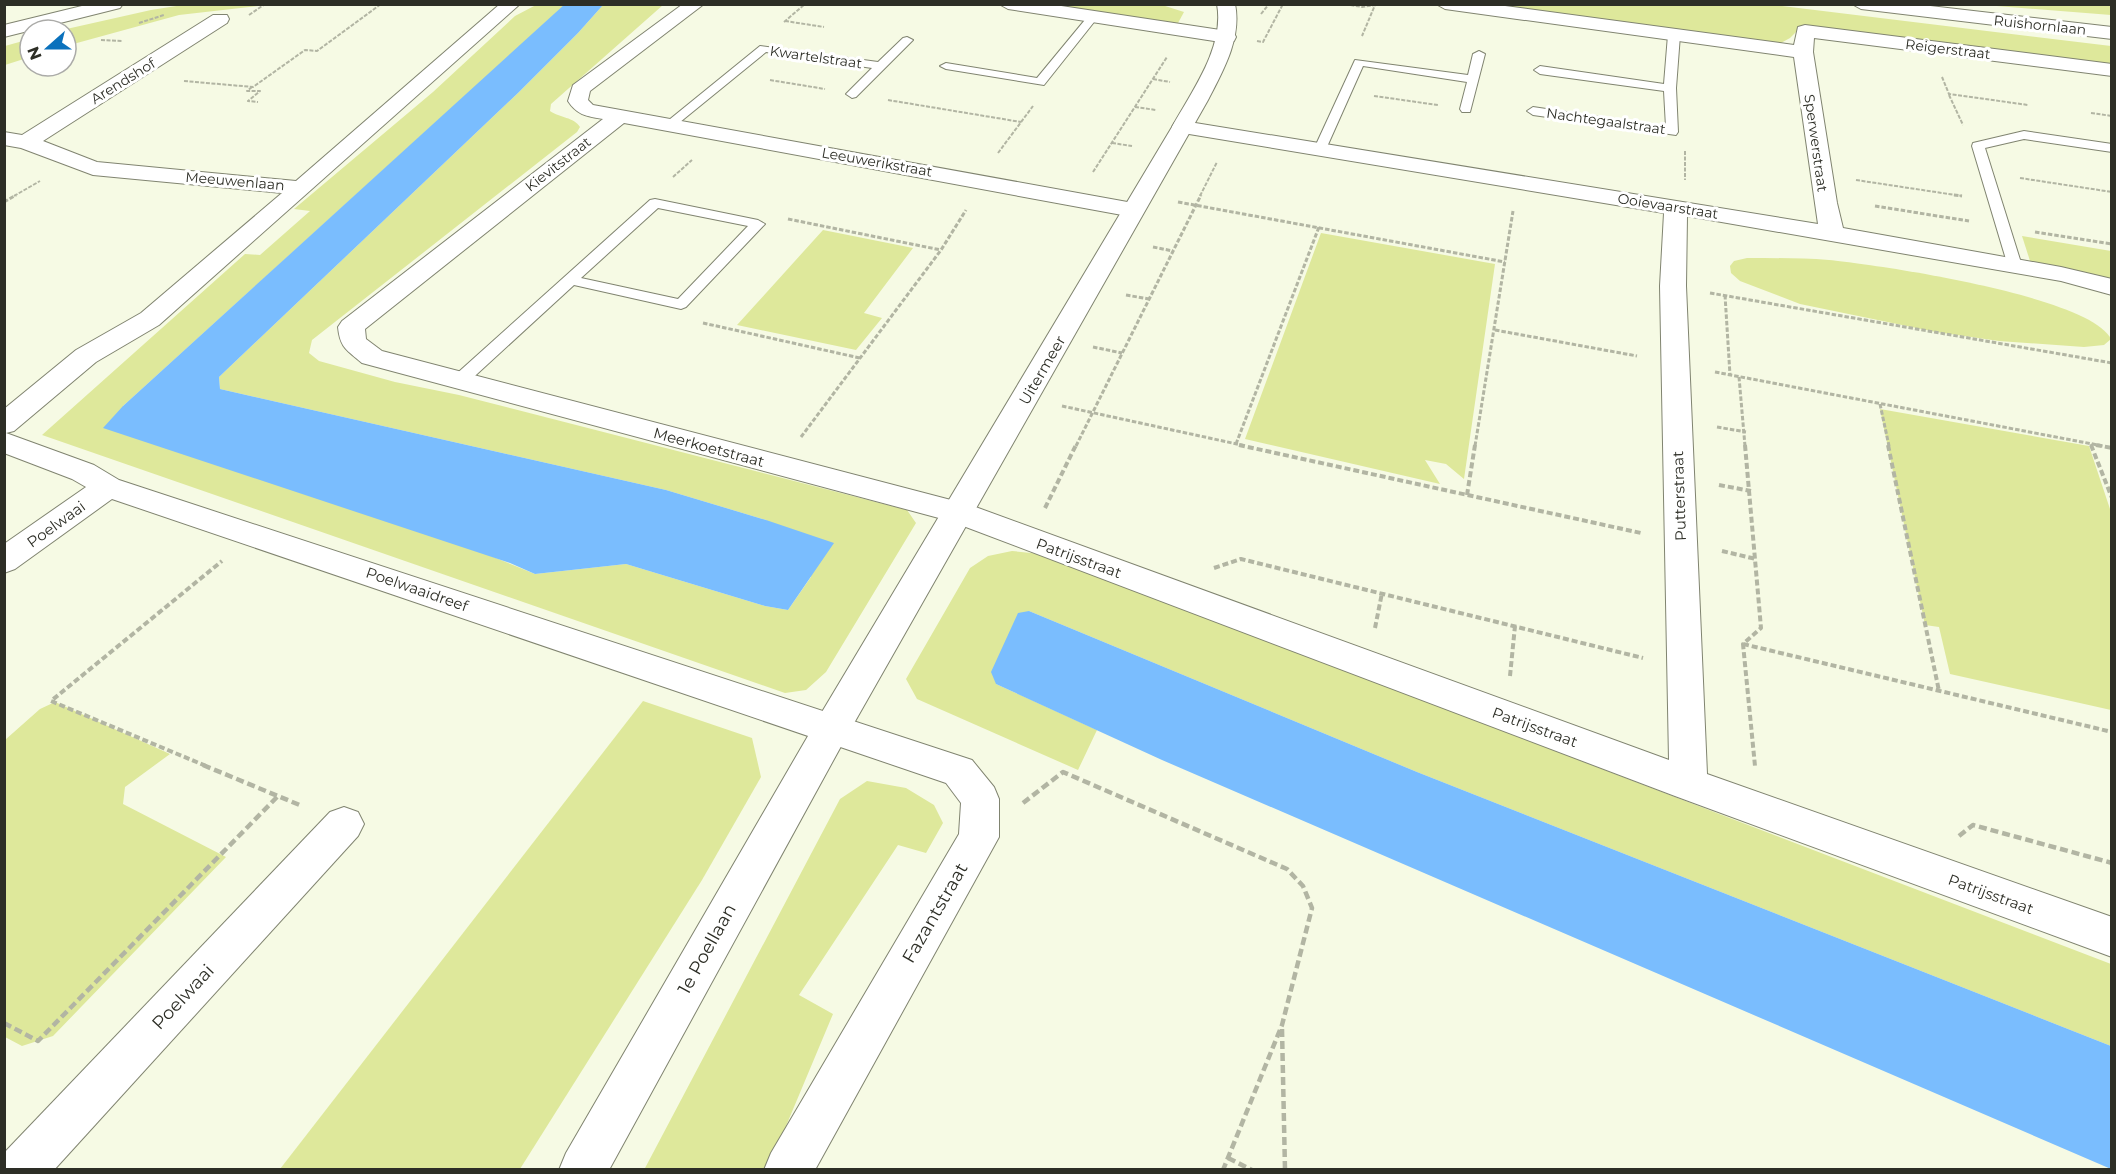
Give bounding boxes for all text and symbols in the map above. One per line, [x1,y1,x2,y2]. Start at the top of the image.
street label: Ruishornlaan [1993,11,2087,39]
north arrow [18,18,78,78]
street label: Reigerstraat [1904,35,1992,63]
street label: Kwartelstraat [769,42,864,72]
text: N [23,44,46,63]
street label: Arendshof [87,53,160,108]
street label: Sperwerstraat [1800,93,1832,193]
street label: Nachtegaalstraat [1545,104,1667,138]
street label: Kievitstraat [521,132,595,195]
street label: Leeuwerikstraat [820,143,934,181]
street label: Meeuwenlaan [185,168,285,194]
street label: Ooievaarstraat [1616,189,1720,223]
street label: Uitermeer [1015,332,1069,408]
street label: Meerkoetstraat [651,423,767,471]
street label: Putterstraat [1668,451,1690,541]
street label: Poelwaai [23,496,89,552]
street label: Patrijsstraat [1034,534,1124,582]
street label: Poelwaaidreef [363,563,471,616]
street label: Patrijsstraat [1490,703,1580,751]
street label: Fazantstraat [897,859,973,967]
street label: Patrijsstraat [1946,870,2036,918]
street label: 1e Poellaan [673,900,741,998]
street label: Poelwaai [147,960,219,1034]

